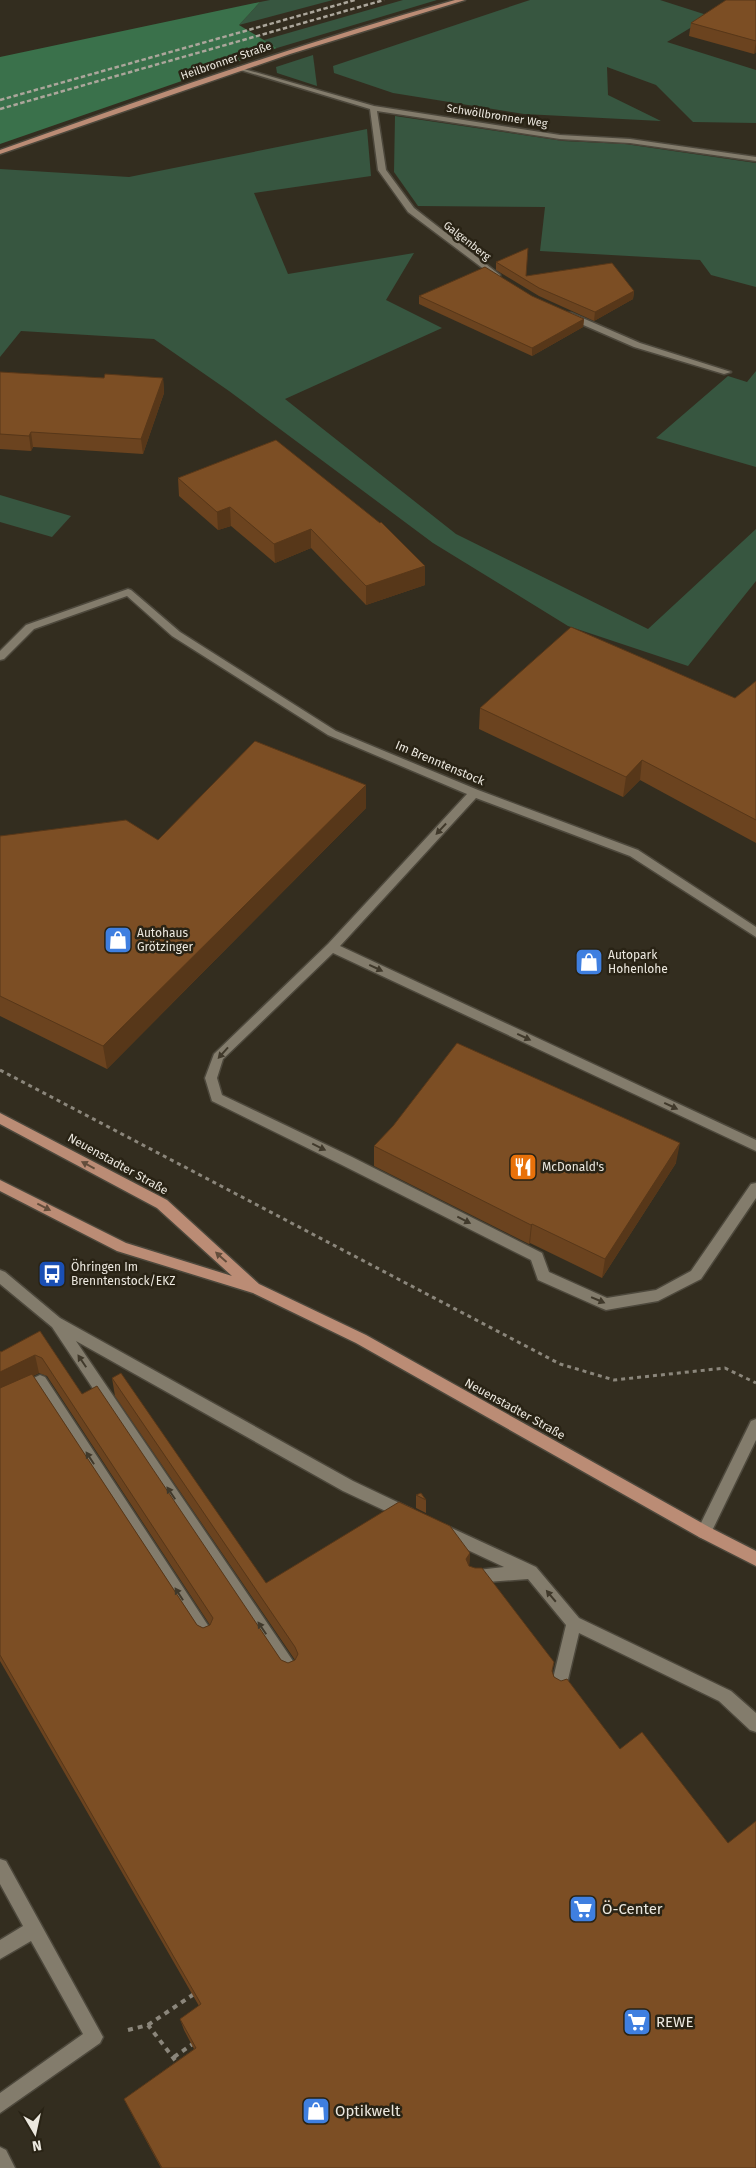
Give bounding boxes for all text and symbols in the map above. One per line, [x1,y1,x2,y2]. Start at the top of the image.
street label: Heilbronner Straße [179,39,273,83]
street label: Schwöllbronner Weg [446,102,549,130]
street label: Galgenberg [441,219,493,264]
street label: Im Brenntenstock [393,738,487,788]
one-way arrow [435,822,447,834]
shop icon: Autohaus Grötzinger [103,925,133,955]
place label: Autohaus Grötzinger [137,926,193,954]
shop icon: Autopark Hohenlohe [574,947,604,977]
place label: Autopark Hohenlohe [608,948,668,976]
one-way arrow [369,964,384,972]
one-way arrow [517,1033,531,1041]
one-way arrow [217,1047,229,1059]
one-way arrow [664,1102,678,1110]
street label: Neuenstadter Straße [65,1131,171,1197]
one-way arrow [312,1143,326,1151]
restaurant icon: McDonald's [508,1152,538,1182]
place label: McDonald's [542,1160,604,1174]
one-way arrow [81,1161,96,1169]
one-way arrow [36,1203,51,1211]
one-way arrow [457,1216,471,1224]
one-way arrow [215,1251,227,1263]
place label: Öhringen Im Brenntenstock/EKZ [71,1258,176,1288]
bus stop icon: Öhringen Im Brenntenstock/EKZ [37,1259,67,1289]
one-way arrow [591,1297,605,1305]
one-way arrow [77,1354,86,1368]
street label: Neuenstadter Straße [462,1376,568,1442]
one-way arrow [86,1451,95,1465]
one-way arrow [166,1487,176,1500]
one-way arrow [174,1588,184,1601]
one-way arrow [546,1590,557,1603]
one-way arrow [257,1621,266,1635]
supermarket icon: Ö-Center [568,1894,598,1924]
place label: Ö-Center [602,1900,663,1918]
supermarket icon: REWE [622,2007,652,2037]
place label: REWE [656,2013,694,2031]
shop icon: Optikwelt [301,2096,331,2126]
place label: Optikwelt [335,2102,401,2120]
north arrow [10,2108,60,2158]
text: N [31,2136,43,2154]

